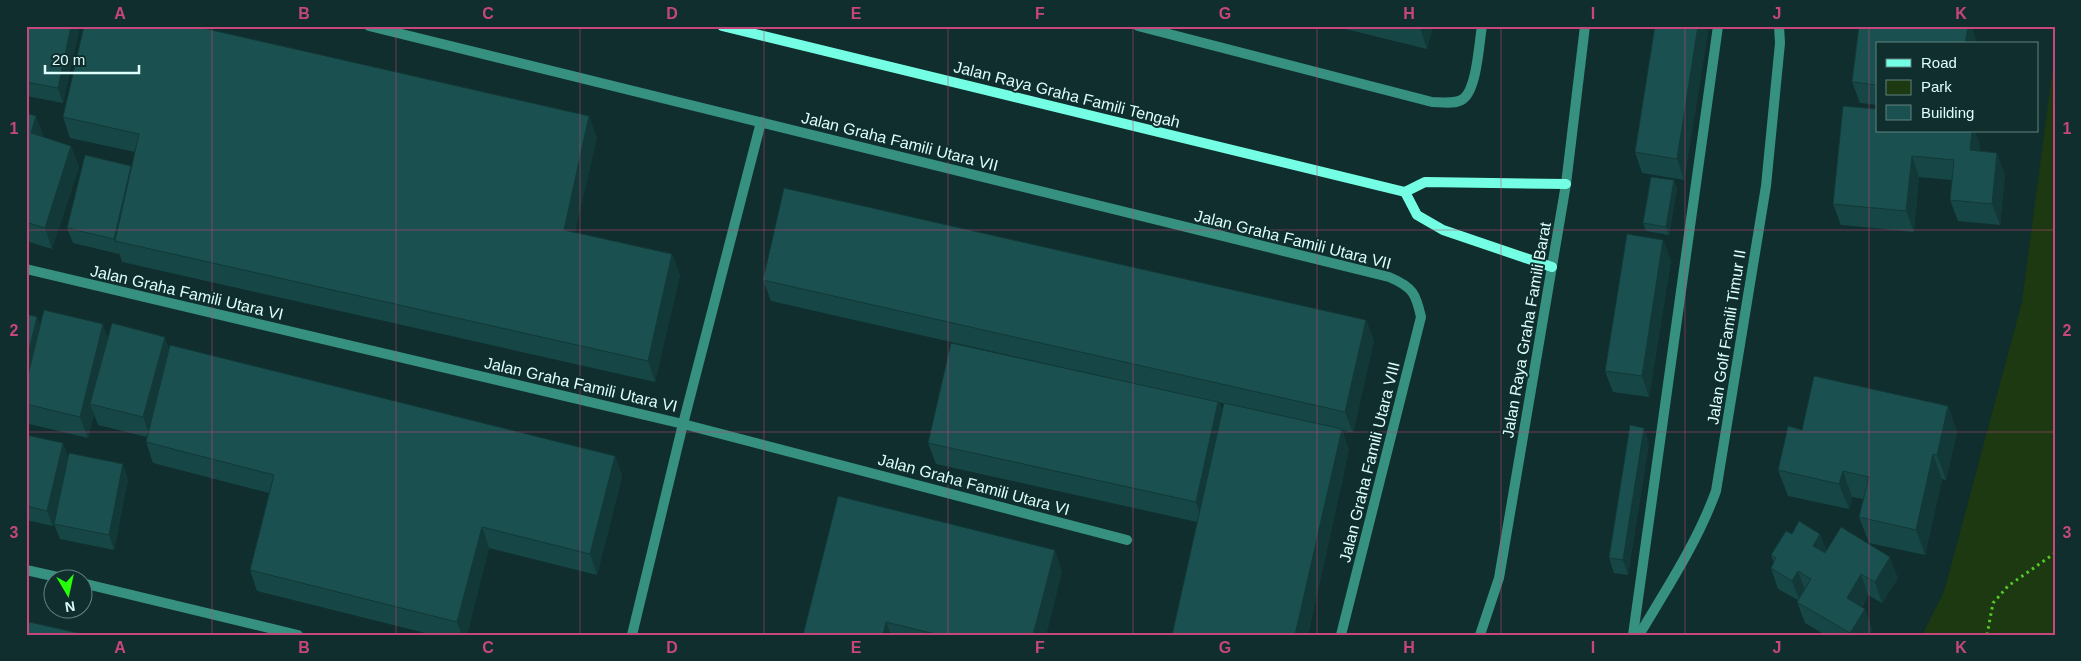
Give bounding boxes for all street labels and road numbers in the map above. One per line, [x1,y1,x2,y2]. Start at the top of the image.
street label: Jalan Raya Graha Famili Tengah [952,58,1182,131]
street label: Jalan Graha Famili Utara VII [800,109,1000,174]
street label: Jalan Graha Famili Utara VII [1193,207,1393,272]
street label: Jalan Raya Graha Famili Barat [1499,220,1554,439]
street label: Jalan Golf Famili Timur II [1704,248,1749,426]
street label: Jalan Graha Famili Utara VI [89,262,285,323]
street label: Jalan Graha Famili Utara VI [483,354,679,415]
street label: Jalan Graha Famili Utara VIII [1336,360,1403,564]
street label: Jalan Graha Famili Utara VI [876,451,1071,518]

